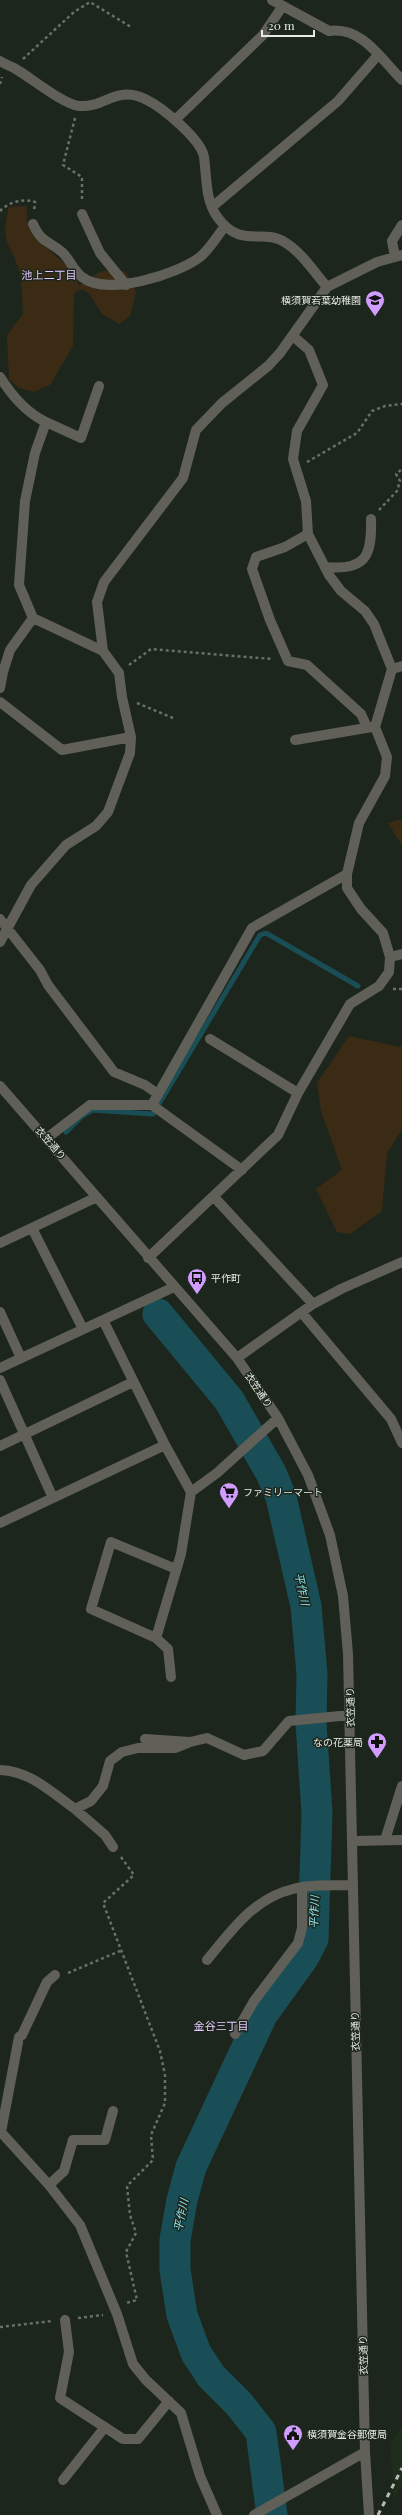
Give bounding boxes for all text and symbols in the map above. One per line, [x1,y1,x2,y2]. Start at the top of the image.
scale bar [262,12,314,38]
text: 20 m [268,17,295,33]
district label: 池上二丁目 [22,267,77,282]
school or university icon: 横須賀若葉幼稚園 [364,289,386,317]
place label: 横須賀若葉幼稚園 [281,293,361,307]
street label: 衣笠通り [32,1123,69,1163]
bus stop icon: 平作町 [186,1267,208,1295]
place label: 平作町 [211,1271,241,1285]
street label: 衣笠通り [241,1369,276,1410]
supermarket icon: ファミリーマート [218,1481,240,1509]
place label: ファミリーマート [243,1485,323,1499]
water label: 平作川 [292,1571,313,1608]
street label: 衣笠通り [343,1687,357,1728]
pharmacy icon: なの花薬局 [366,1731,388,1759]
place label: なの花薬局 [313,1735,363,1749]
water label: 平作川 [305,1894,322,1929]
street label: 衣笠通り [348,2011,362,2052]
district label: 金谷三丁目 [194,2018,249,2033]
water label: 平作川 [170,2196,191,2233]
street label: 衣笠通り [356,2335,370,2376]
public building icon: 横須賀金谷郵便局 [282,2423,304,2451]
place label: 横須賀金谷郵便局 [307,2427,387,2441]

